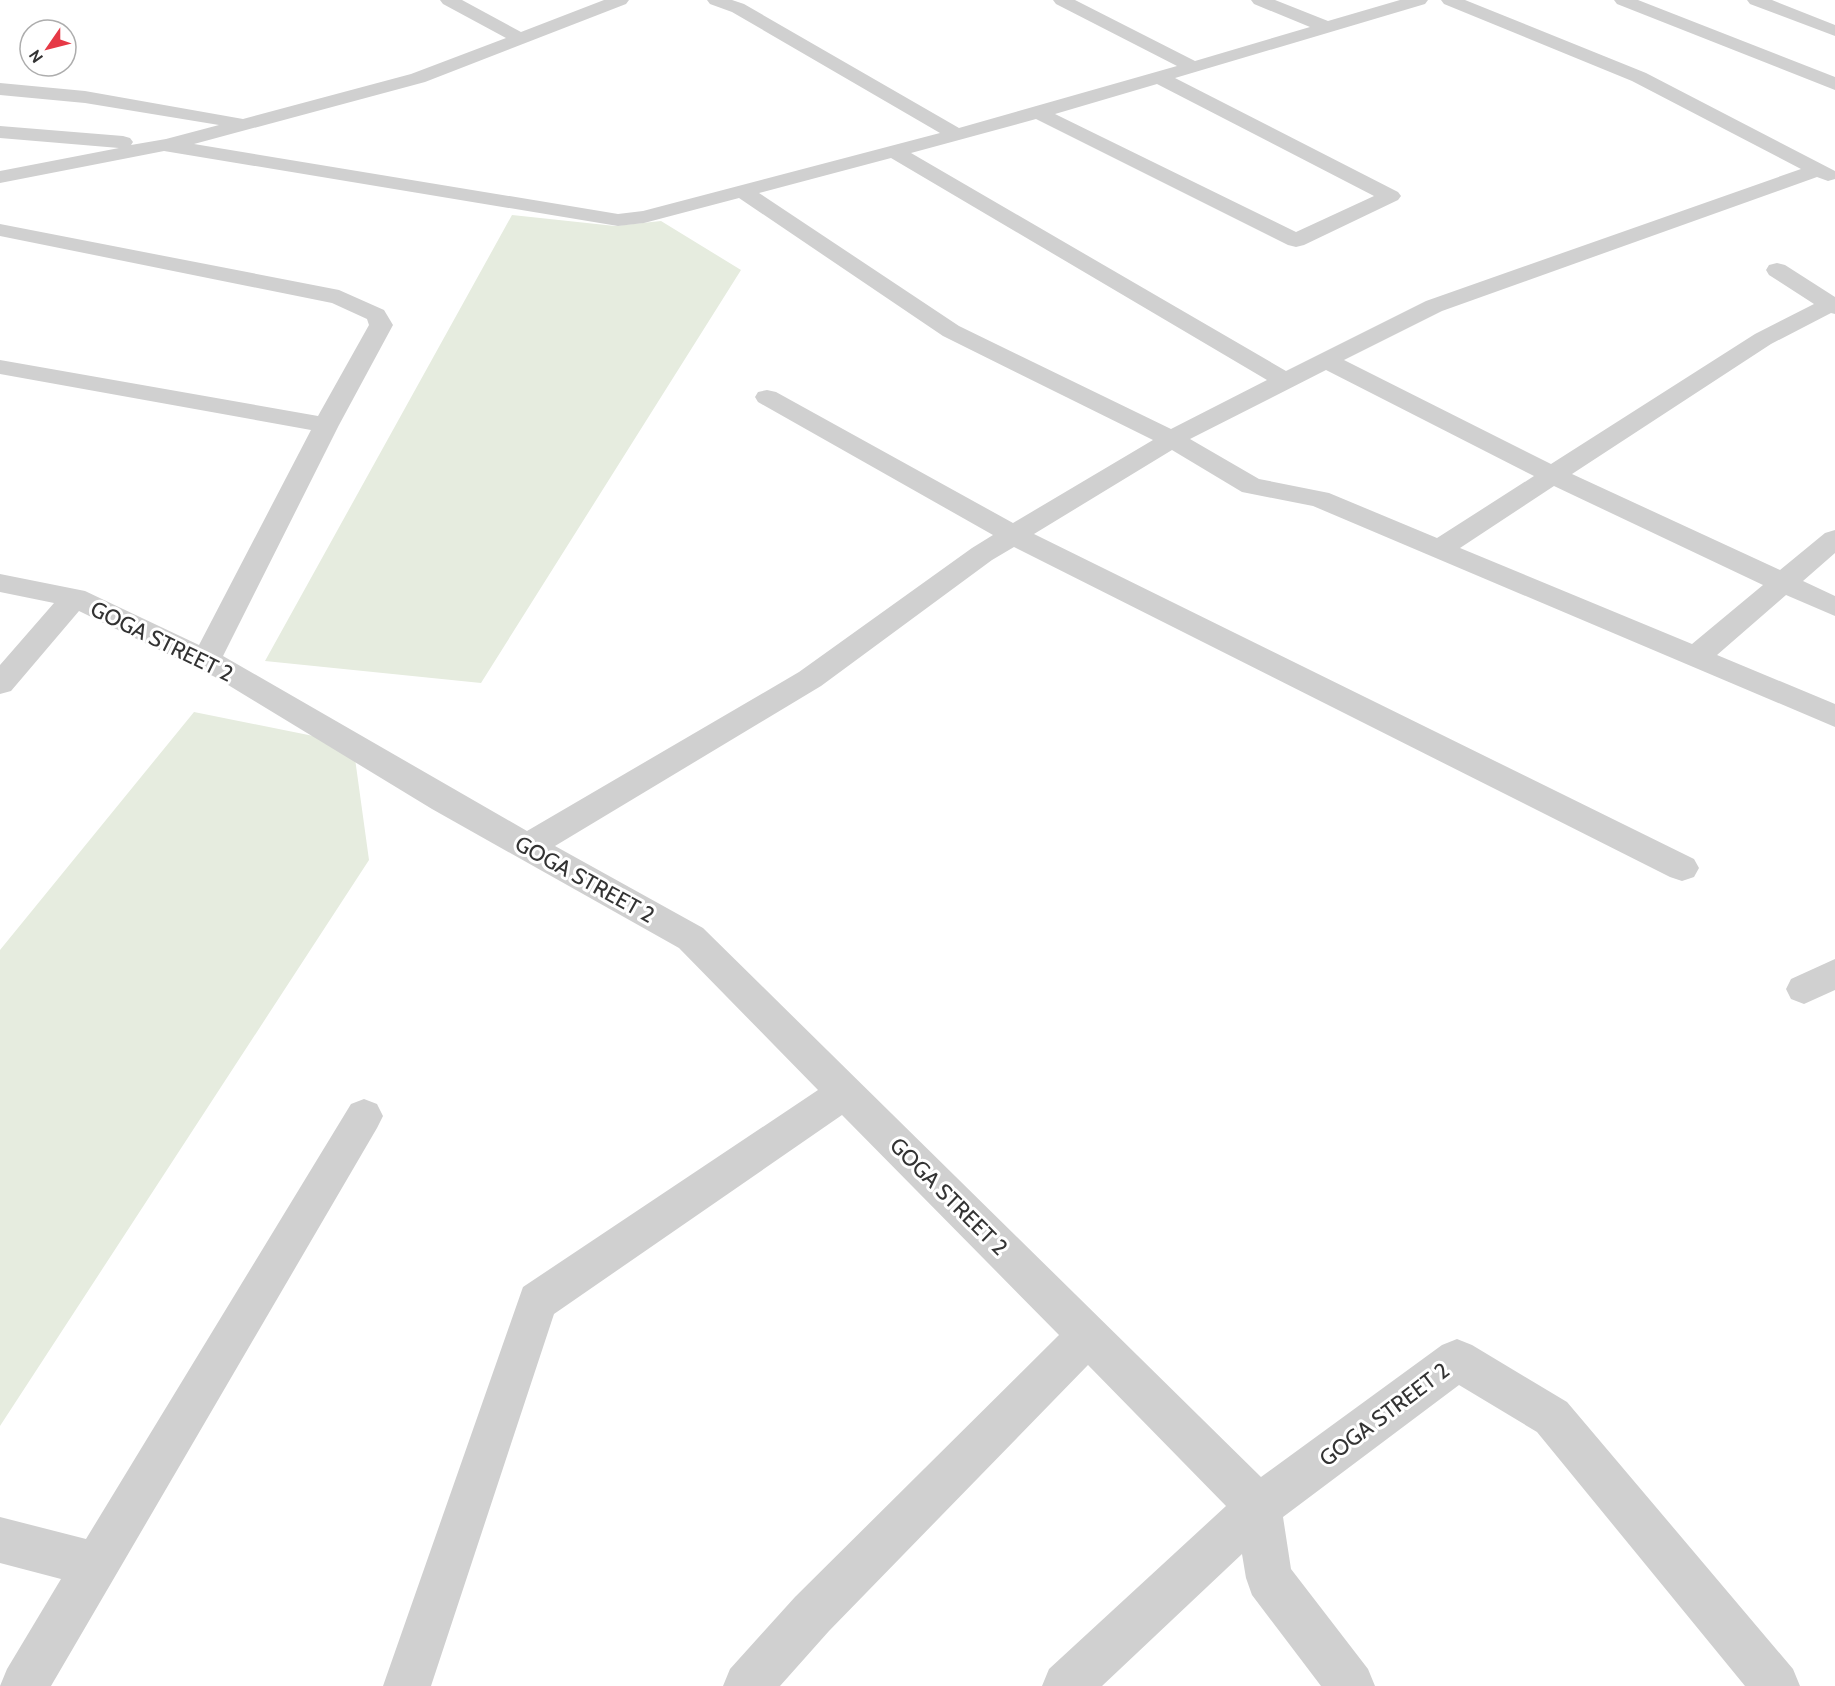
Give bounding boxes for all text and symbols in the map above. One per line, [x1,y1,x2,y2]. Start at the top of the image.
north arrow [18,18,78,78]
text: N [25,46,47,66]
street label: GOGA STREET 2 [86,595,238,688]
street label: GOGA STREET 2 [510,830,659,929]
street label: GOGA STREET 2 [884,1132,1013,1261]
street label: GOGA STREET 2 [1314,1357,1454,1472]

